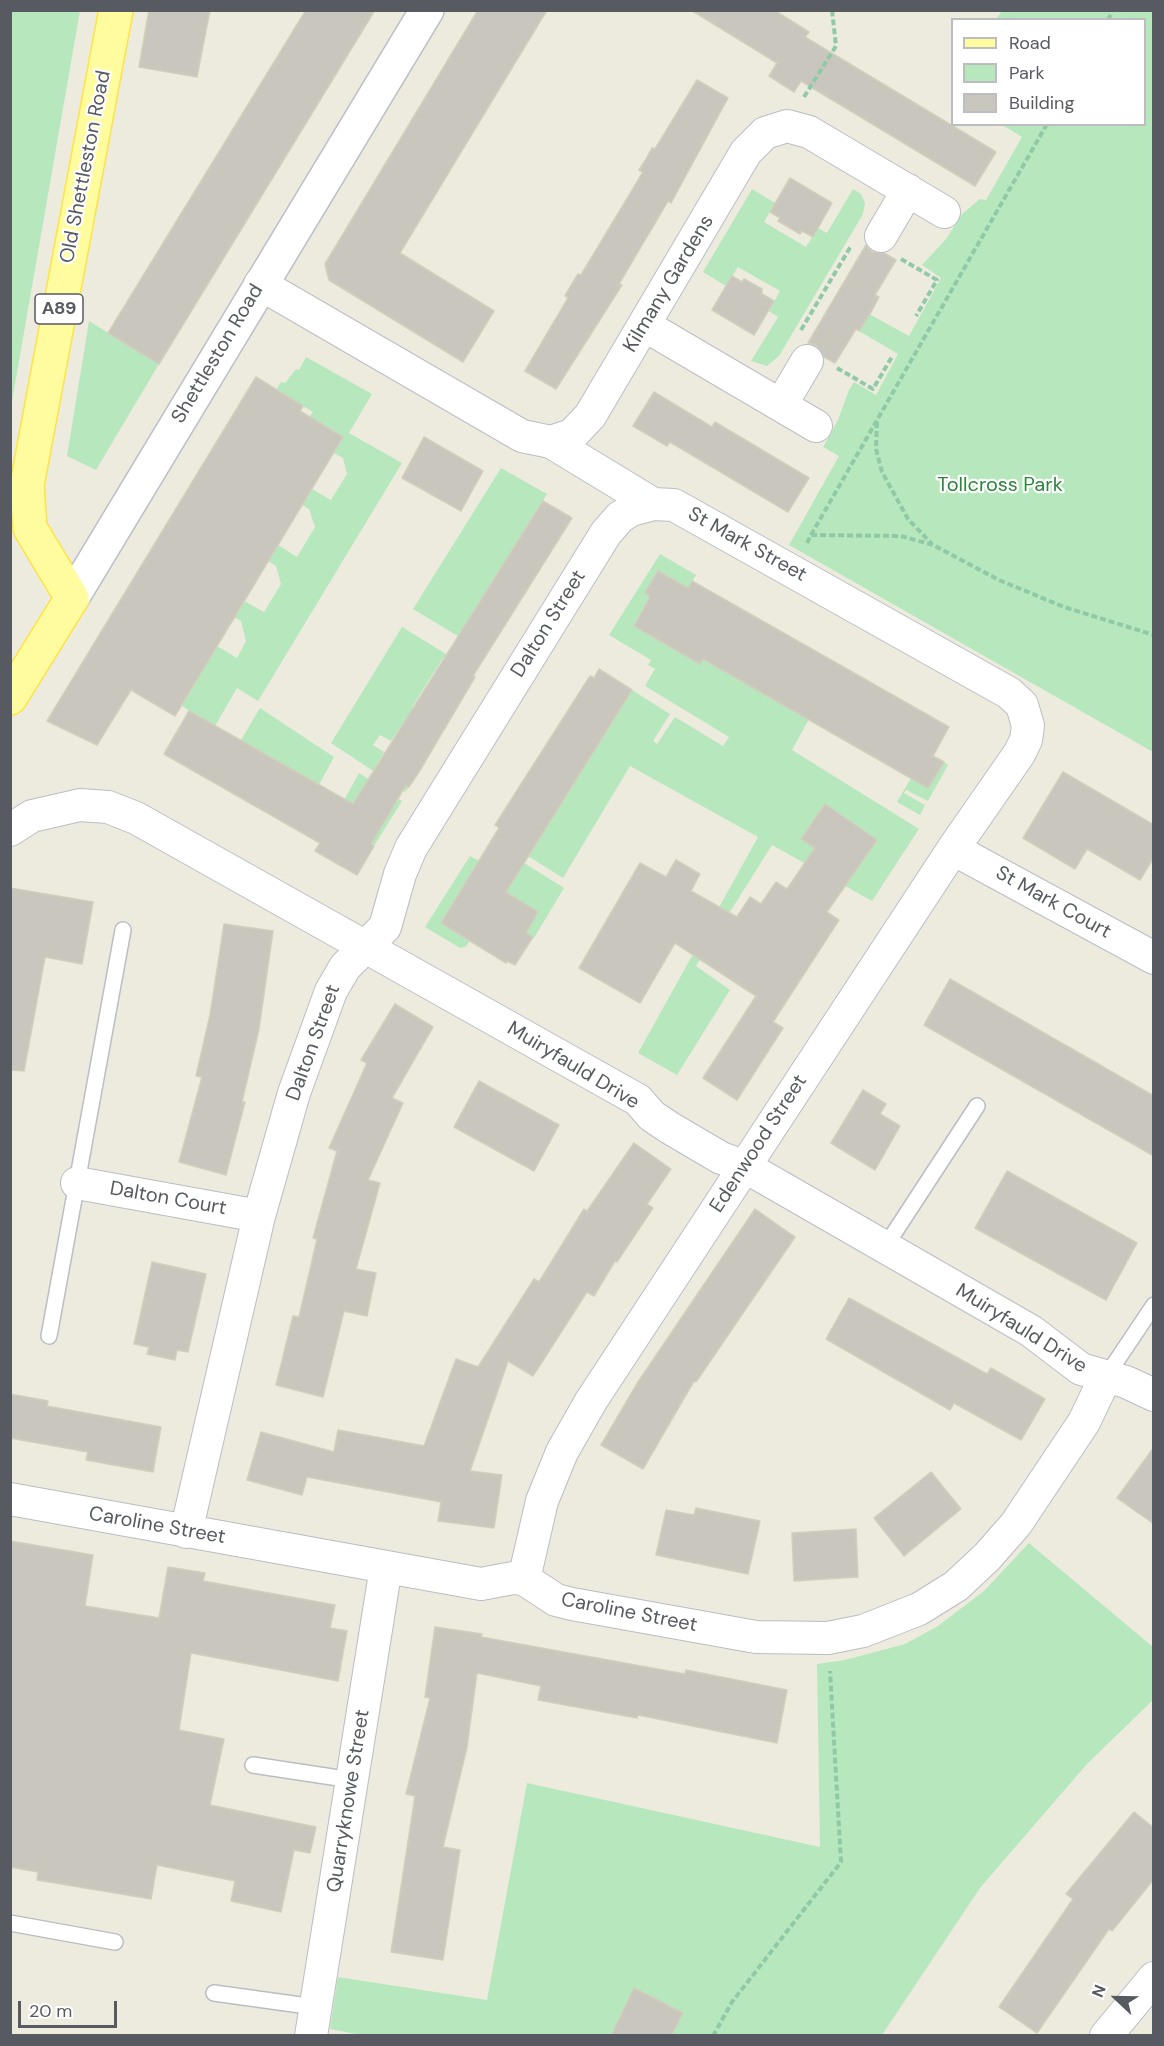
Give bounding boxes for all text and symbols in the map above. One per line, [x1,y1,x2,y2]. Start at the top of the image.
legend [951,18,1146,126]
text: Road [1009,31,1051,55]
text: Park [1009,61,1045,85]
street label: Old Shettleston Road [56,69,116,265]
text: Building [1009,91,1074,115]
street label: Kilmany Gardens [619,211,719,357]
street label: Shettleston Road [167,280,269,428]
road number: A89 [35,294,83,324]
park label: Tollcross Park [937,474,1063,498]
street label: St Mark Street [683,503,811,587]
street label: Dalton Street [506,566,592,682]
street label: St Mark Court [991,861,1115,945]
street label: Dalton Street [282,982,346,1104]
street label: Muiryfauld Drive [503,1017,643,1115]
street label: Edenwood Street [705,1070,813,1218]
street label: Dalton Court [108,1177,228,1221]
street label: Muiryfauld Drive [951,1279,1091,1379]
street label: Caroline Street [87,1502,227,1550]
street label: Caroline Street [559,1588,699,1638]
street label: Quarryknowe Street [323,1708,375,1894]
north arrow [1086,1968,1146,2028]
text: N [1087,1982,1111,2000]
scale bar [21,1989,120,2027]
text: 20 m [29,1999,72,2023]

